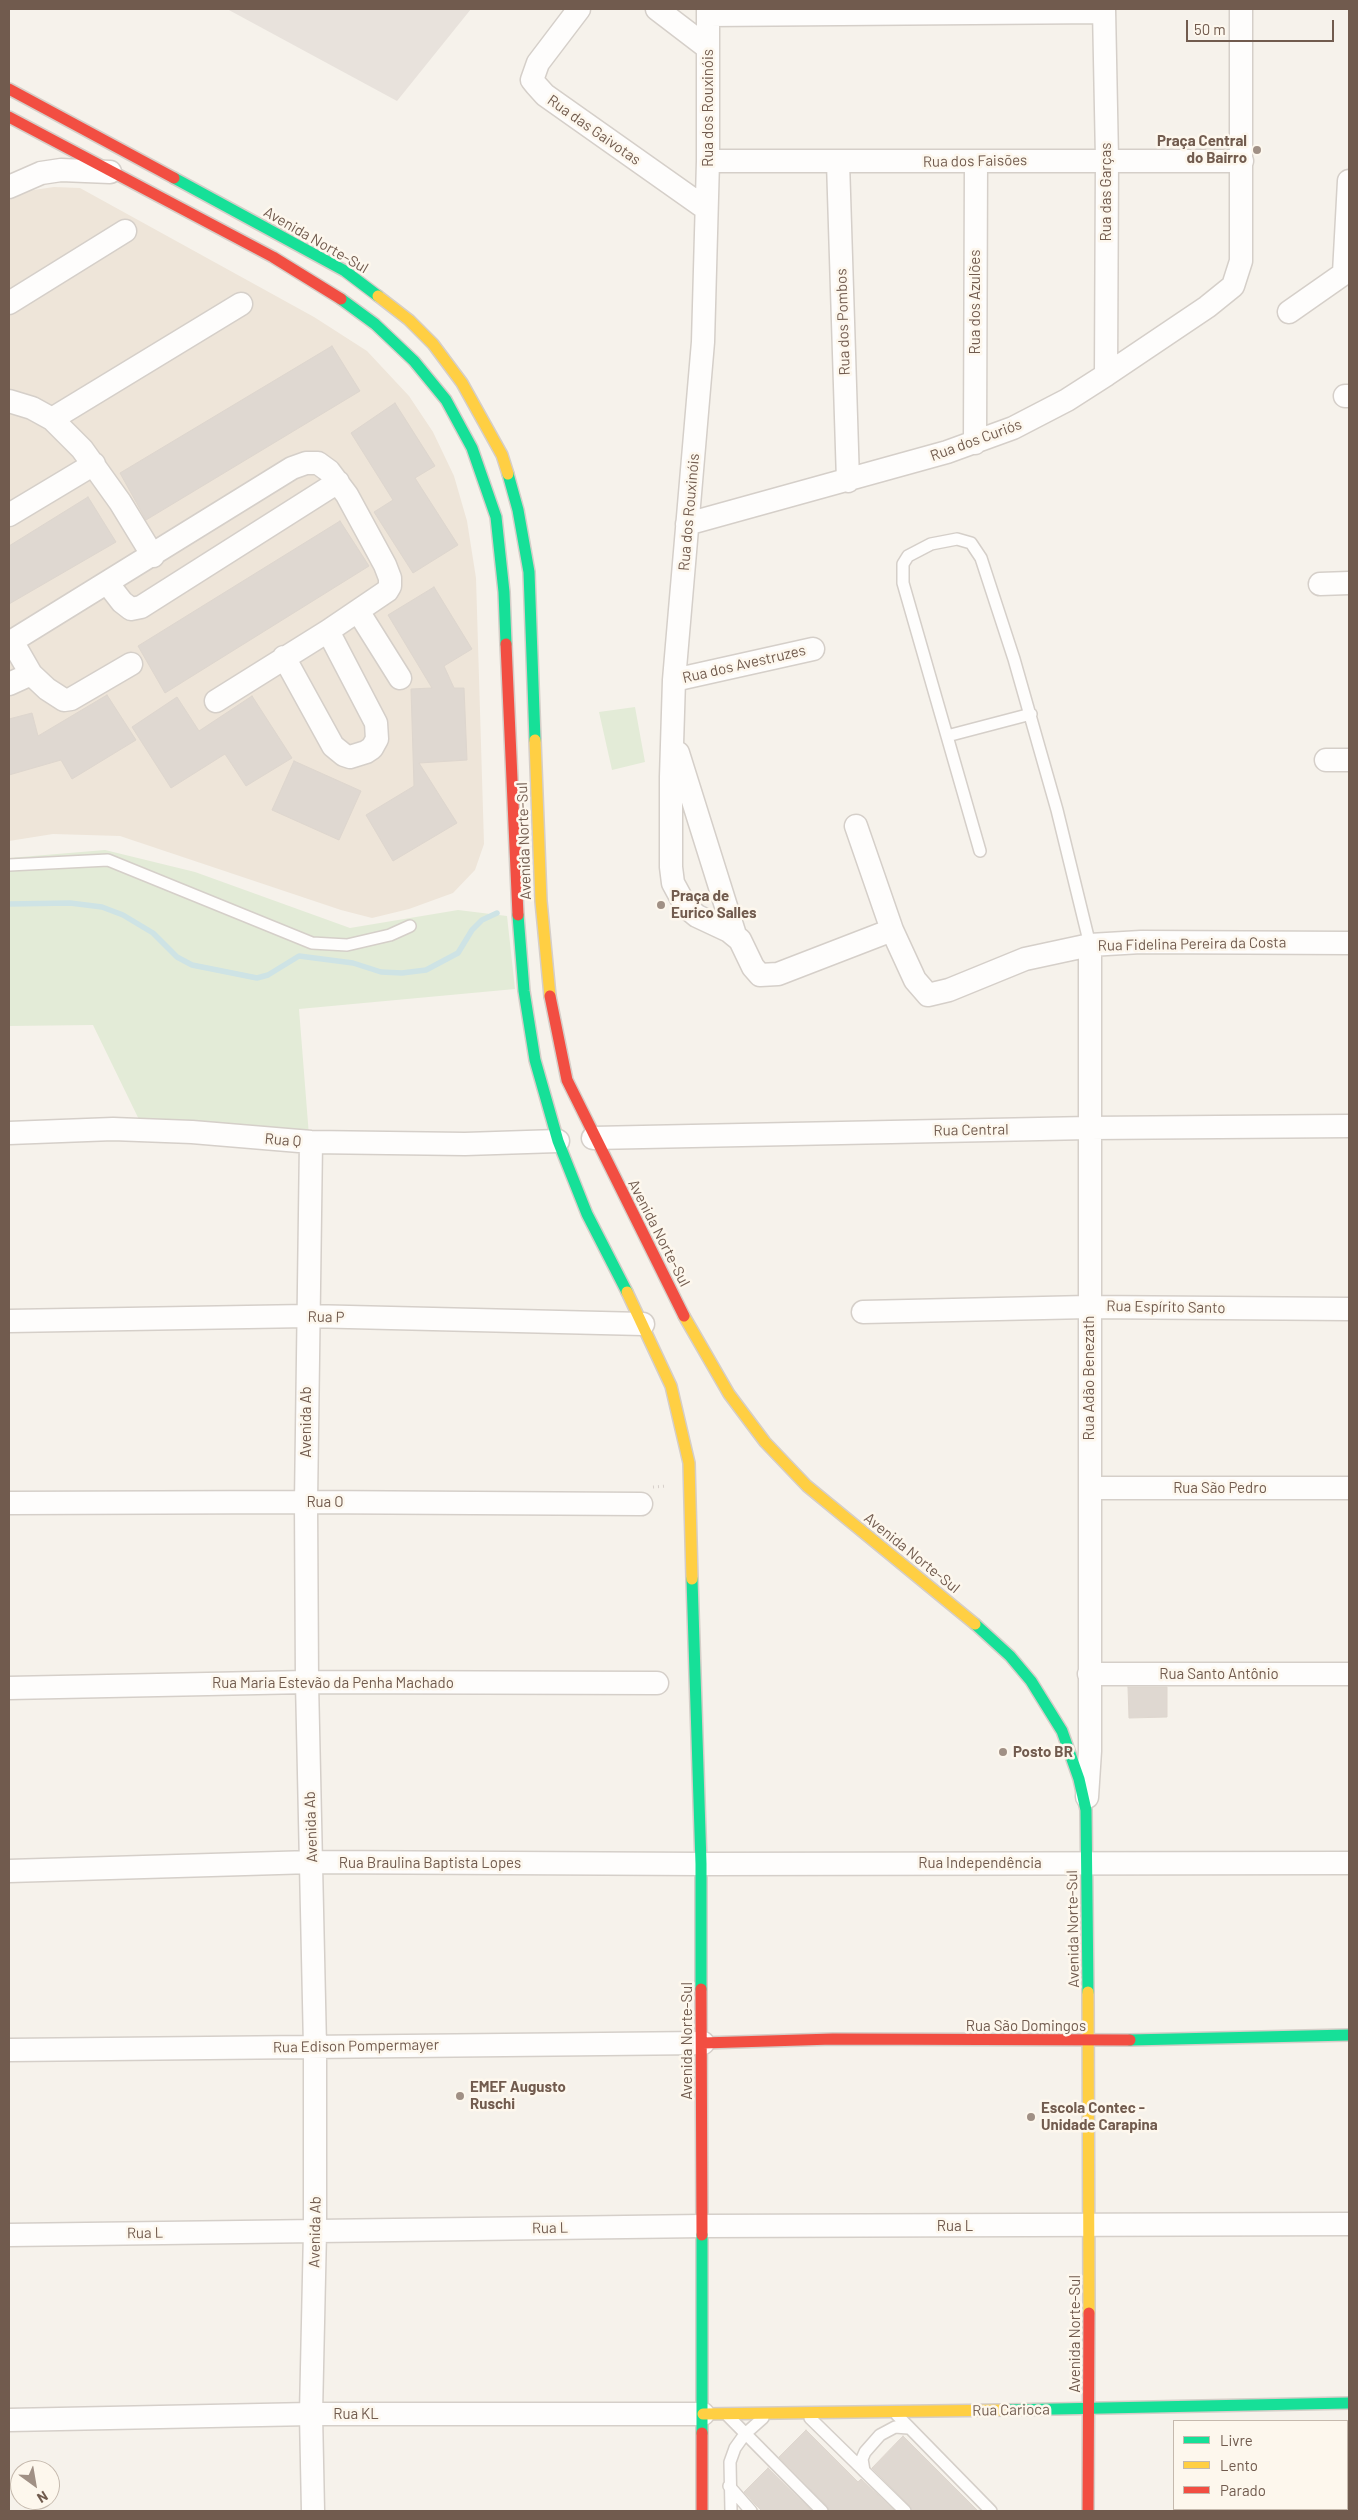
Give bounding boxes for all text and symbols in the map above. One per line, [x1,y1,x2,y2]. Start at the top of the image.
scale bar [1188,10,1336,42]
text: 50 m [1194,20,1226,38]
street label: Rua dos Rouxinóis [699,49,717,167]
street label: Rua das Gaivotas [544,91,644,169]
place label: Praça Central do Bairro [1157,132,1247,167]
street label: Rua das Garças [1097,143,1115,241]
marker: Praça Central do Bairro [1251,144,1263,156]
street label: Rua dos Faisões [923,151,1027,171]
street label: Avenida Norte-Sul [261,203,371,277]
street label: Rua dos Azulões [966,250,984,354]
street label: Rua dos Pombos [832,268,854,376]
street label: Rua dos Curiós [928,415,1024,465]
street label: Rua dos Rouxinóis [675,453,703,571]
street label: Rua dos Avestruzes [681,641,807,687]
street label: Avenida Norte-Sul [513,782,535,900]
place label: Praça de Eurico Salles [671,887,757,922]
marker: Praça de Eurico Salles [655,899,667,911]
street label: Rua Fidelina Pereira da Costa [1097,933,1287,955]
street label: Rua Central [933,1120,1009,1140]
street label: Rua Q [264,1129,302,1151]
street label: Avenida Norte-Sul [624,1176,694,1290]
street label: Rua Espírito Santo [1106,1297,1226,1317]
street label: Rua P [307,1308,345,1326]
street label: Rua Adão Benezath [1080,1316,1098,1440]
street label: Avenida Ab [297,1386,315,1458]
street label: Rua São Pedro [1173,1479,1267,1497]
street label: Rua O [306,1493,344,1511]
street label: Avenida Norte-Sul [861,1509,963,1597]
street label: Rua Santo Antônio [1159,1665,1279,1683]
street label: Rua Maria Estevão da Penha Machado [212,1674,454,1692]
place label: Posto BR [1013,1743,1073,1761]
marker: Posto BR [997,1746,1009,1758]
street label: Avenida Ab [301,1791,321,1863]
street label: Rua Braulina Baptista Lopes [339,1854,521,1872]
street label: Rua Independência [918,1854,1042,1872]
street label: Avenida Norte-Sul [1063,1870,1083,1988]
street label: Avenida Norte-Sul [678,1982,696,2100]
street label: Rua São Domingos [966,2017,1086,2035]
street label: Rua Edison Pompermayer [273,2036,439,2056]
place label: EMEF Augusto Ruschi [470,2078,566,2113]
marker: EMEF Augusto Ruschi [454,2090,466,2102]
place label: Escola Contec - Unidade Carapina [1041,2099,1158,2134]
marker: Escola Contec - Unidade Carapina [1025,2111,1037,2123]
street label: Avenida Ab [305,2196,325,2268]
street label: Rua L [937,2217,973,2235]
street label: Rua L [532,2219,568,2237]
street label: Rua L [127,2224,163,2242]
street label: Avenida Norte-Sul [1066,2275,1084,2393]
street label: Rua Carioca [972,2400,1050,2420]
street label: Rua KL [333,2405,379,2423]
legend [1173,2420,1348,2510]
text: Livre [1220,2431,1253,2449]
text: Lento [1220,2456,1258,2474]
north arrow [10,2460,60,2510]
text: Parado [1220,2481,1266,2499]
text: N [34,2488,51,2507]

